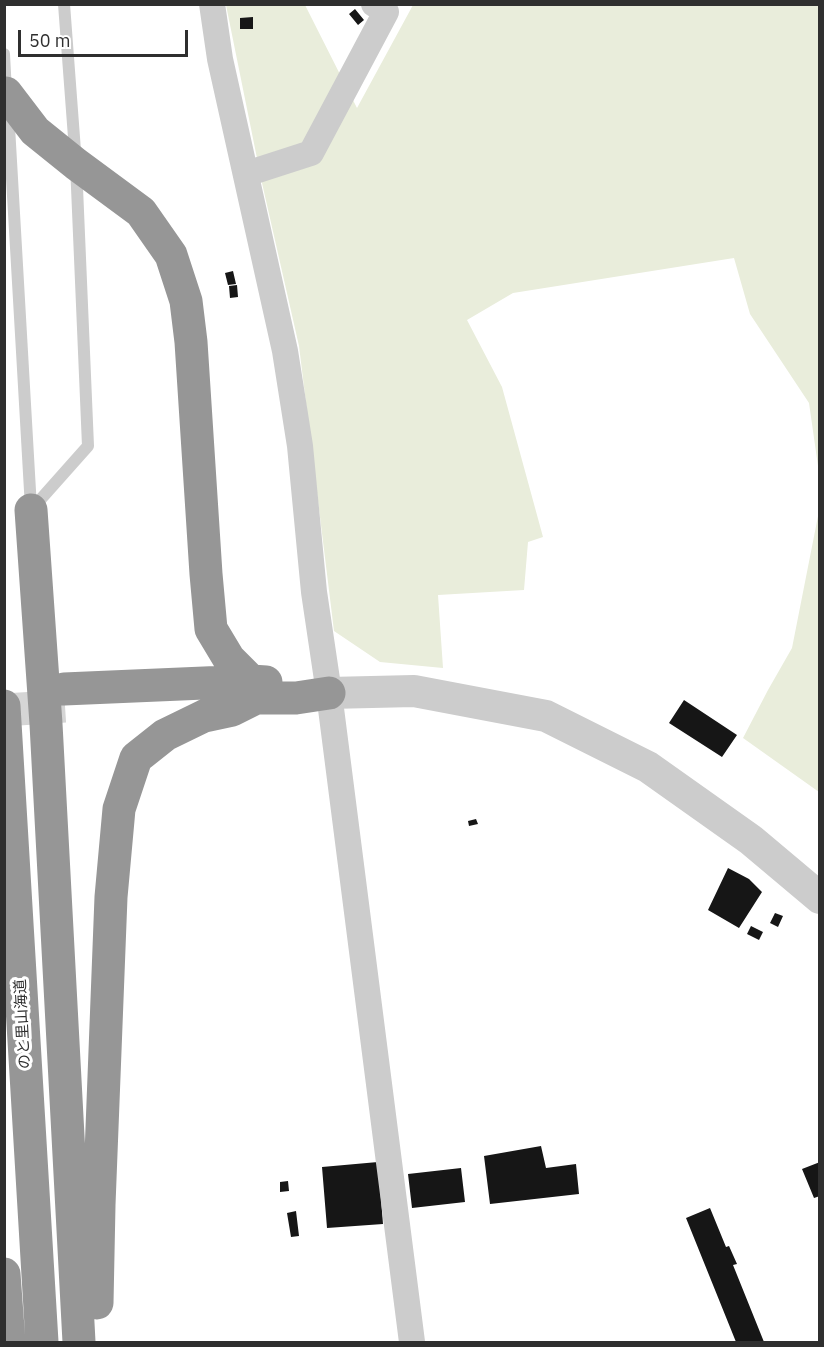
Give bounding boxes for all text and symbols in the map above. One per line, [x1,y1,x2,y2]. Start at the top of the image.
scale bar [21,18,190,56]
text: 50 m [29,29,71,52]
street label: のと里山海道 [12,979,34,1069]

